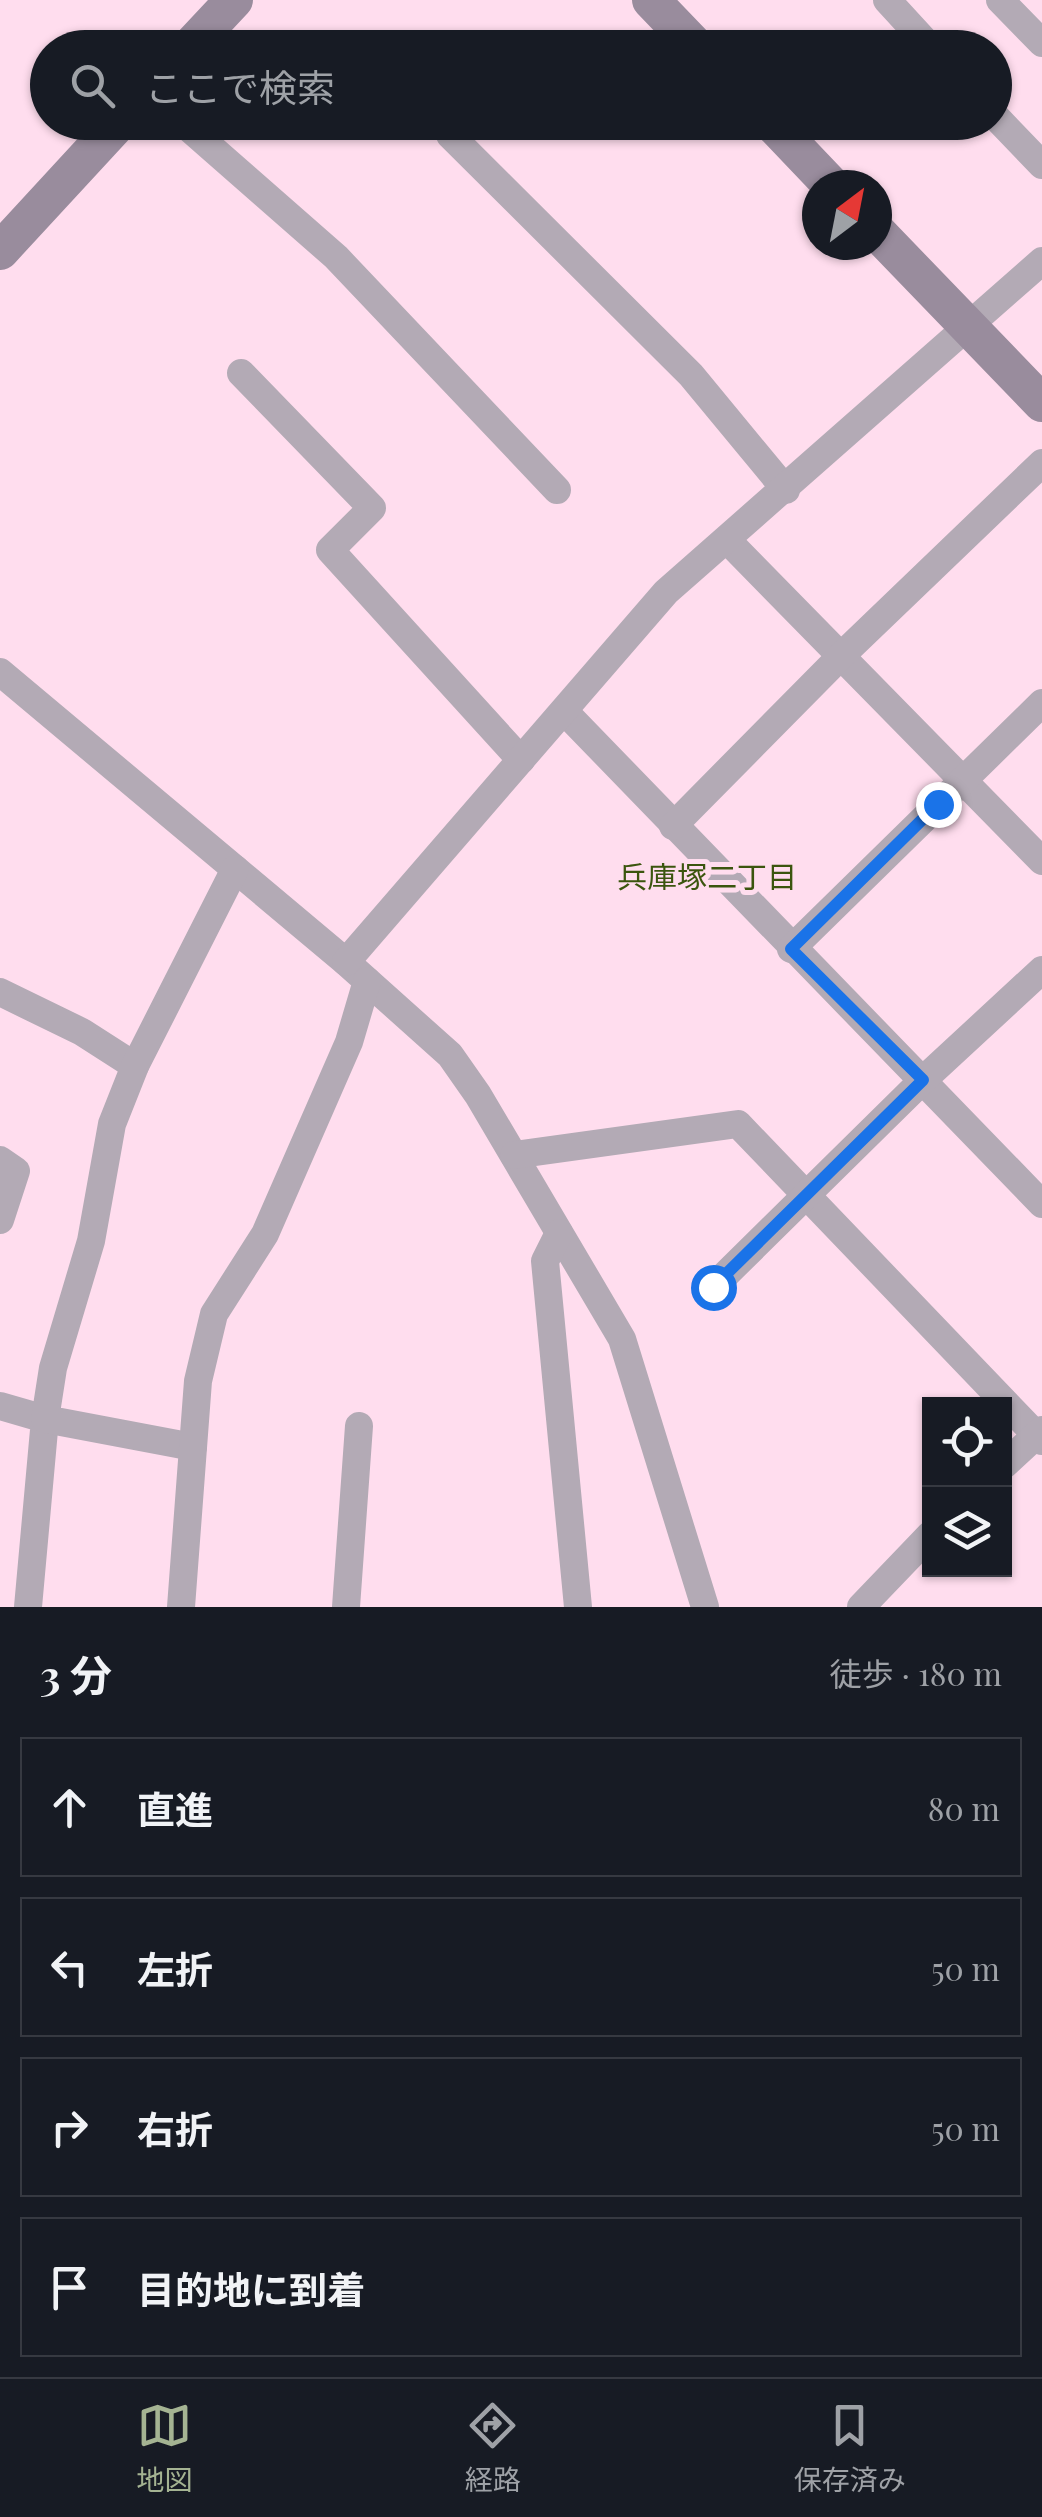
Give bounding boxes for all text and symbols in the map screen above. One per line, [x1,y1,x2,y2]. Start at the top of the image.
search box [30,30,1012,140]
icon: search [65,58,120,113]
text: ここで検索 [145,61,335,112]
north arrow [802,170,892,260]
route end [916,782,962,828]
district label: 兵庫塚二丁目 [617,856,797,896]
route start [691,1265,737,1311]
map controls [922,1397,1012,1577]
button: locate [922,1397,1012,1487]
button: layers [922,1487,1012,1577]
text: 3 分 [40,1646,112,1702]
text: 徒歩 · 180 m [830,1651,1002,1694]
icon: ahead [42,1780,97,1835]
text: 直進 [137,1783,213,1834]
text: 80 m [928,1786,1000,1829]
icon: left [42,1940,97,1995]
text: 左折 [137,1943,213,1994]
text: 50 m [931,1946,1000,1989]
icon: right [42,2100,97,2155]
text: 右折 [137,2103,213,2154]
text: 50 m [931,2106,1000,2149]
icon: arrive [42,2260,97,2315]
text: 目的地に到着 [137,2263,365,2314]
tab: 地図 [136,2398,192,2498]
tab: 経路 [465,2398,521,2498]
tab: 保存済み [794,2398,906,2498]

